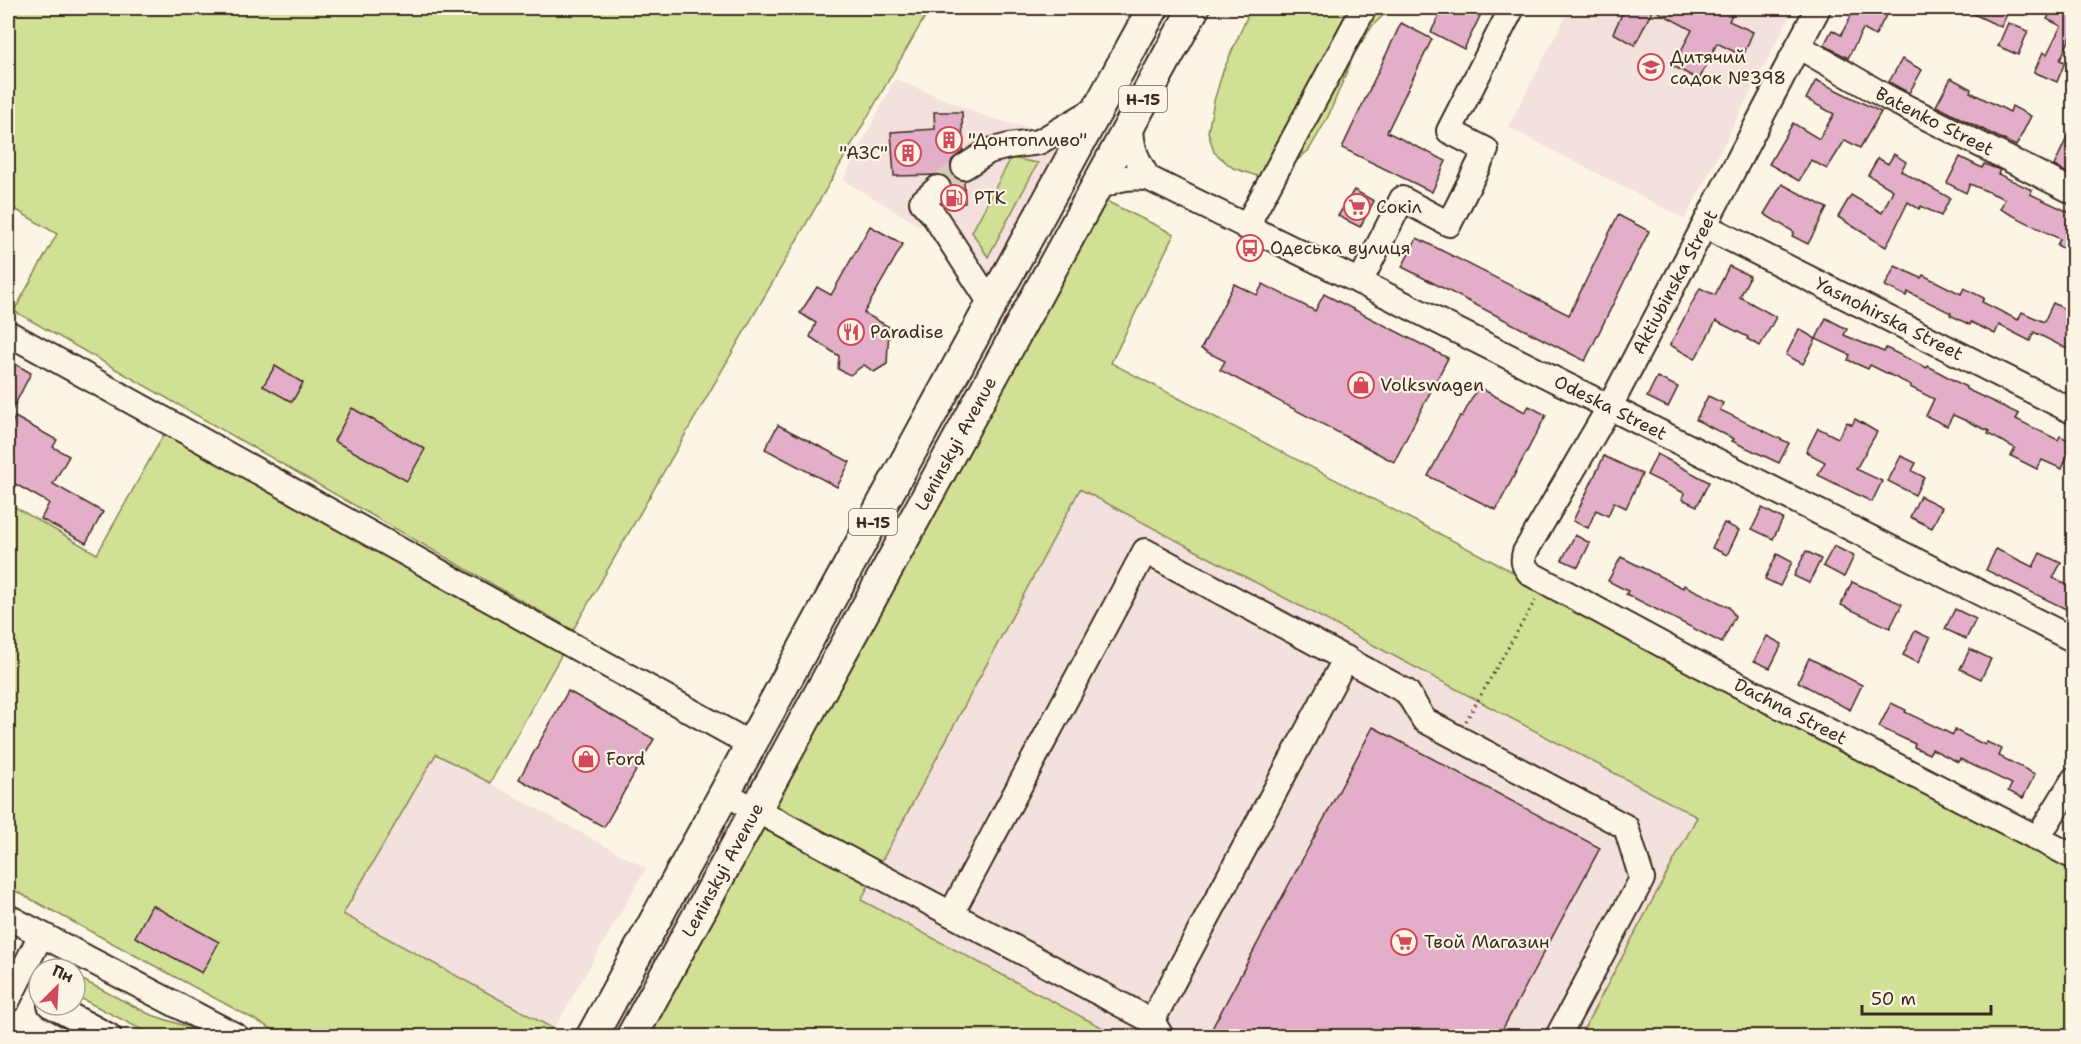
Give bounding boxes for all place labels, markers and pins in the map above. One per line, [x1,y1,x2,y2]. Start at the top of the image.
place label: Дитячий садок №398 [1670,45,1786,90]
school or university icon: Дитячий садок №398 [1636,52,1666,82]
building icon: "Донтопливо" [934,125,964,155]
place label: "Донтопливо" [968,128,1087,152]
building icon: "АЗС" [893,138,923,168]
place label: "АЗС" [839,141,888,165]
fuel station icon: РТК [939,183,969,213]
place label: РТК [974,186,1007,210]
supermarket icon: Сокіл [1342,192,1372,222]
place label: Сокіл [1376,195,1422,219]
bus stop icon: Одеська вулиця [1235,233,1265,263]
place label: Одеська вулиця [1270,236,1411,260]
restaurant icon: Paradise [836,317,866,347]
place label: Paradise [870,320,944,344]
shop icon: Volkswagen [1346,370,1376,400]
place label: Volkswagen [1380,373,1484,397]
shop icon: Ford [571,744,601,774]
place label: Ford [606,747,645,771]
supermarket icon: Твой Магазин [1389,927,1419,957]
place label: Твой Магазин [1424,930,1550,954]

